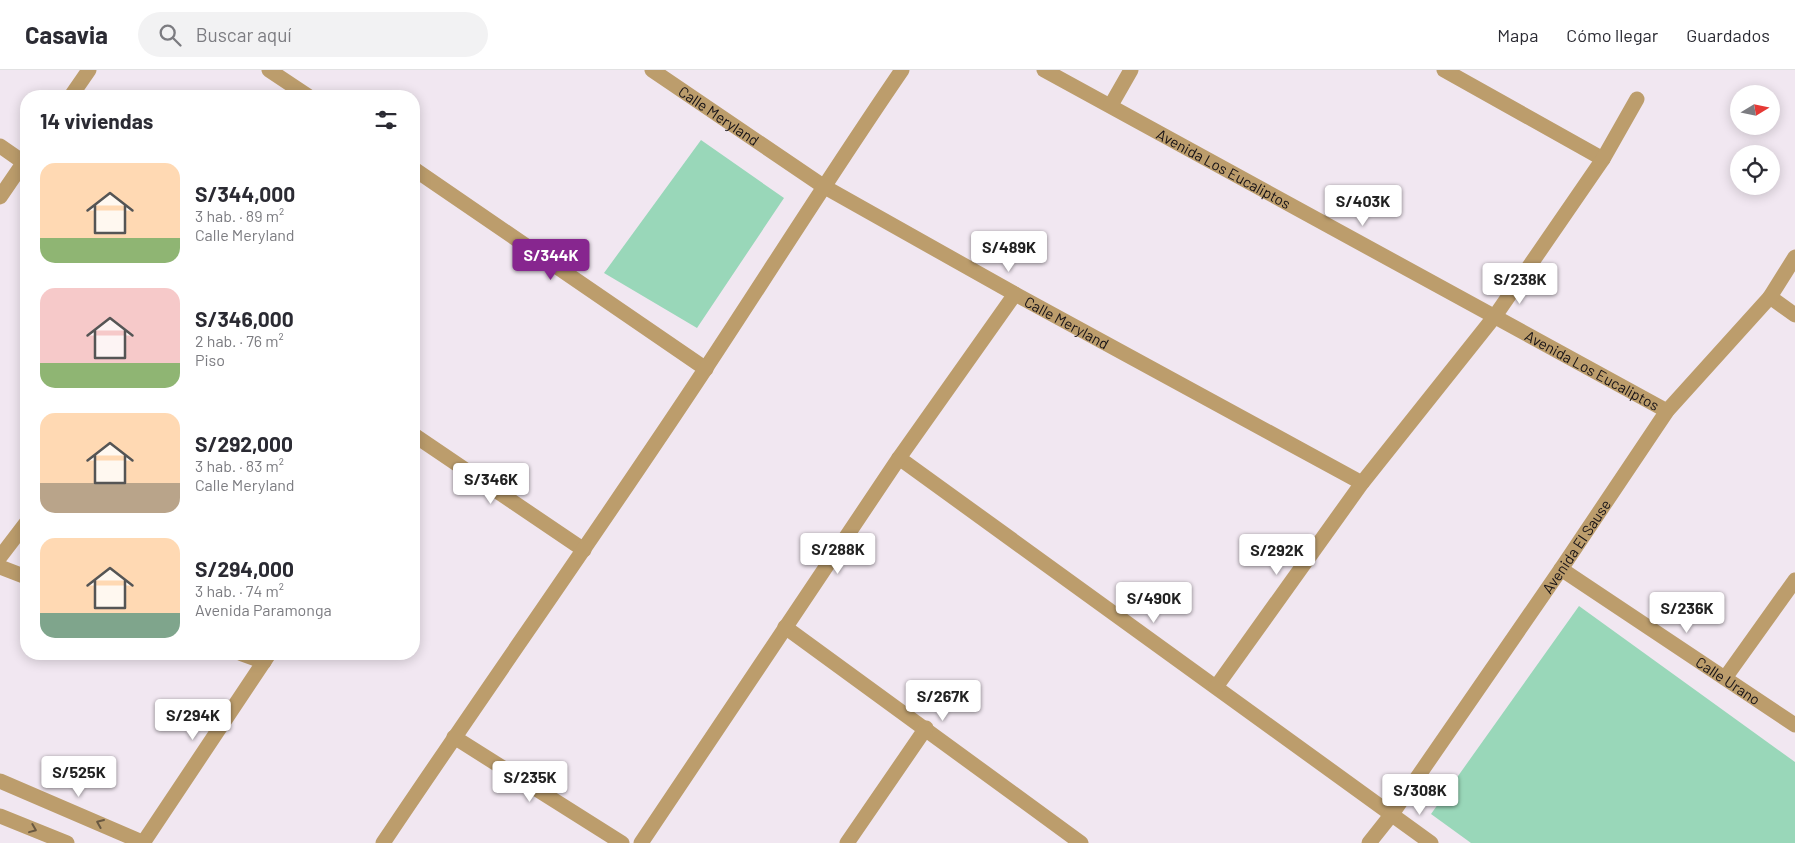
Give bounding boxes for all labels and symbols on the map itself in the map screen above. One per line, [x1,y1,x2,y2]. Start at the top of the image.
street label: Calle Meryland [675,82,763,149]
north arrow [1730,85,1780,135]
street label: Avenida Los Eucaliptos [1154,124,1294,212]
pin: S/403K [1322,184,1404,227]
pin: S/489K [968,230,1050,273]
pin: S/344K [510,238,592,281]
pin: S/238K [1479,262,1561,305]
street label: Calle Meryland [1022,292,1112,353]
street label: Avenida Los Eucaliptos [1522,326,1662,414]
pin: S/346K [450,462,532,505]
street label: Avenida El Sause [1538,496,1614,597]
pin: S/288K [797,532,879,575]
pin: S/292K [1236,534,1318,576]
pin: S/490K [1113,582,1195,624]
pin: S/236K [1646,592,1728,634]
street label: Calle Urano [1693,653,1764,708]
pin: S/267K [902,680,984,722]
pin: S/294K [152,698,234,741]
pin: S/525K [38,756,120,798]
pin: S/235K [489,760,571,803]
pin: S/308K [1379,774,1461,816]
one-way arrow [96,818,105,829]
one-way arrow [28,823,37,834]

